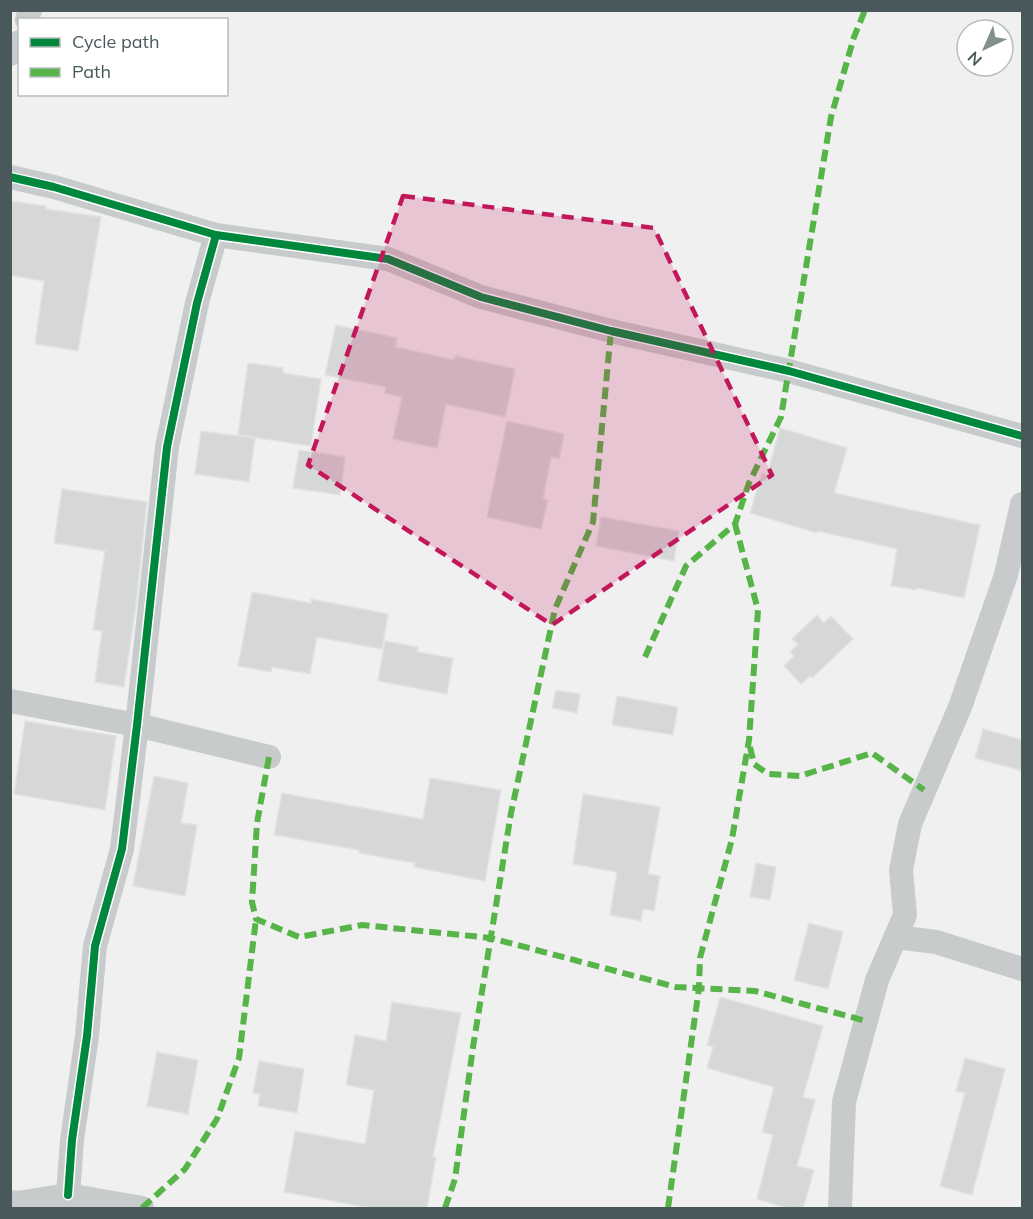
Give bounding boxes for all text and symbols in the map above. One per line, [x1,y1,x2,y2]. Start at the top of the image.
legend [18,18,228,96]
north arrow [955,18,1015,78]
text: Cycle path [72,30,159,53]
text: N [963,47,986,70]
text: Path [72,60,111,83]

